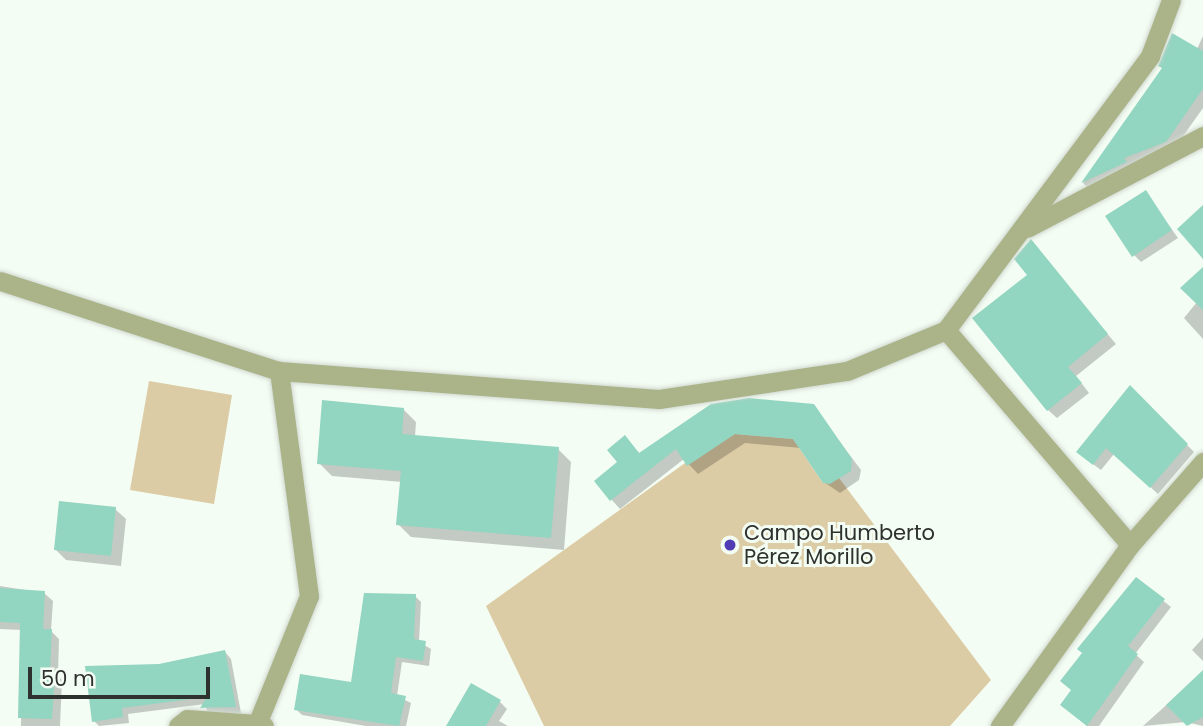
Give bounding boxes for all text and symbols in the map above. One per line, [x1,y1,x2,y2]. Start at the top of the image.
place label: Campo Humberto Pérez Morillo [744,520,935,570]
marker: Campo Humberto Pérez Morillo [722,537,738,553]
scale bar [32,652,214,696]
text: 50 m [41,664,95,693]

